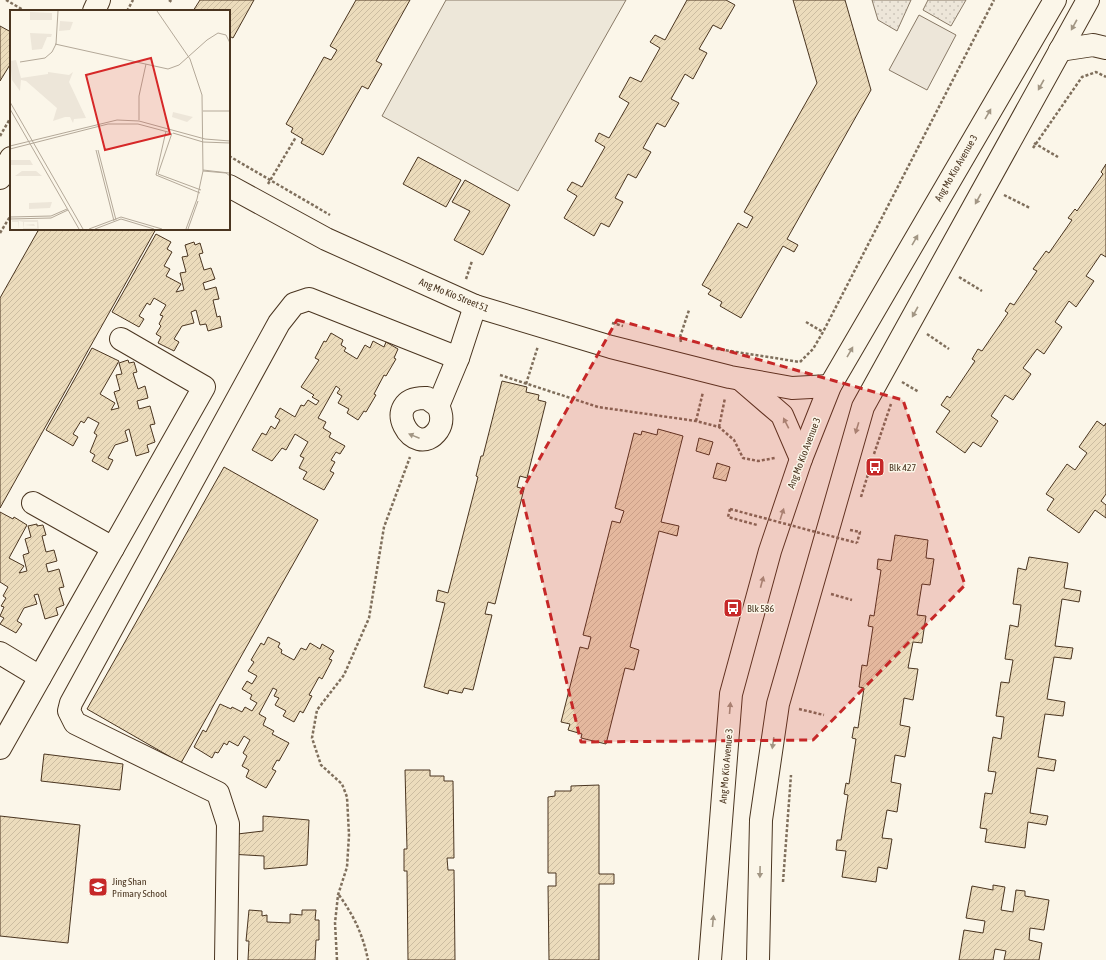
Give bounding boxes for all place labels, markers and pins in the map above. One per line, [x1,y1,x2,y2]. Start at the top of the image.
bus stop icon: Blk 427 [864,456,886,478]
place label: Blk 427 [889,462,917,473]
bus stop icon: Blk 586 [722,597,744,619]
place label: Blk 586 [747,603,775,614]
school or university icon: Jing Shan Primary School [87,876,109,898]
place label: Jing Shan Primary School [112,876,168,899]

